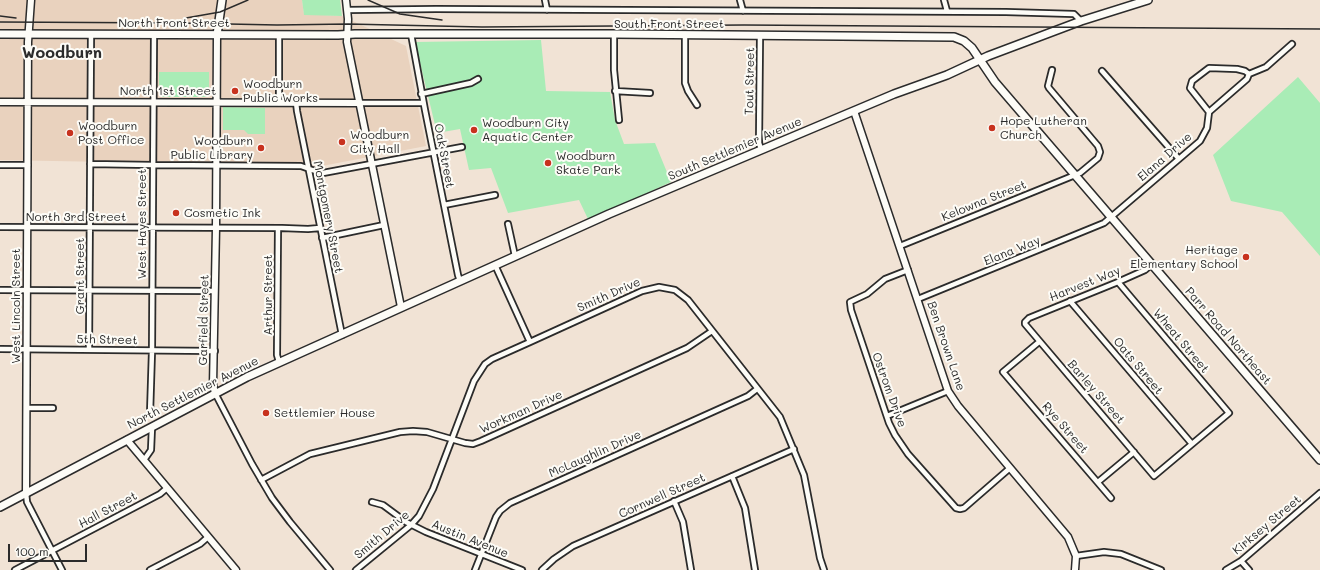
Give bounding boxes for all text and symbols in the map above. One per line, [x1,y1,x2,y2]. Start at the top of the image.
street label: North Front Street [118,16,230,30]
street label: South Front Street [614,17,724,31]
district label: Woodburn [22,43,102,63]
street label: Tout Street [742,47,758,115]
place label: Woodburn Public Works [243,77,318,105]
street label: North 1st Street [120,84,216,98]
marker: Woodburn Public Works [230,86,240,96]
street label: South Settlemier Avenue [666,114,804,184]
place label: Hope Lutheran Church [1000,114,1087,142]
place label: Woodburn City Aquatic Center [482,116,573,144]
place label: Woodburn Post Office [78,119,144,147]
street label: Oak Street [431,123,457,189]
marker: Hope Lutheran Church [987,123,997,133]
marker: Woodburn City Aquatic Center [469,125,479,135]
marker: Woodburn Post Office [65,128,75,138]
place label: Woodburn City Hall [350,128,409,156]
street label: Elana Drive [1135,130,1195,184]
place label: Woodburn Public Library [170,134,253,162]
marker: Woodburn City Hall [337,137,347,147]
marker: Woodburn Public Library [256,143,266,153]
place label: Woodburn Skate Park [556,149,620,177]
marker: Woodburn Skate Park [543,158,553,168]
street label: Montgomery Street [310,160,346,274]
street label: West Hayes Street [135,169,149,279]
street label: Kelowna Street [939,177,1029,225]
place label: Cosmetic Ink [184,206,261,220]
marker: Cosmetic Ink [171,208,181,218]
street label: North 3rd Street [26,210,126,224]
street label: Elana Way [982,233,1042,269]
street label: Grant Street [73,238,87,314]
place label: Heritage Elementary School [1130,243,1238,271]
street label: West Lincoln Street [9,248,23,364]
marker: Heritage Elementary School [1241,252,1251,262]
street label: Arthur Street [261,255,275,335]
street label: Harvest Way [1048,263,1122,305]
street label: Garfield Street [196,274,212,366]
street label: Smith Drive [575,275,643,315]
street label: Parr Road Northeast [1182,284,1274,388]
street label: Ben Brown Lane [924,299,968,393]
street label: Wheat Street [1150,306,1212,376]
street label: 5th Street [76,332,138,348]
street label: Oats Street [1110,335,1166,397]
street label: Ostrom Drive [869,350,909,430]
street label: North Settlemier Avenue [125,354,261,432]
street label: Barley Street [1064,357,1128,427]
street label: Workman Drive [477,387,565,437]
street label: Rye Street [1039,399,1091,457]
place label: Settlemier House [274,406,375,420]
marker: Settlemier House [261,408,271,418]
street label: McLaughlin Drive [547,427,643,481]
street label: Cornwell Street [617,470,707,522]
street label: Hall Street [76,489,140,531]
street label: Kirksey Street [1230,492,1304,558]
street label: Smith Drive [351,508,413,562]
street label: Austin Avenue [429,517,511,561]
scale bar [10,536,89,562]
text: 100 m [15,543,49,559]

